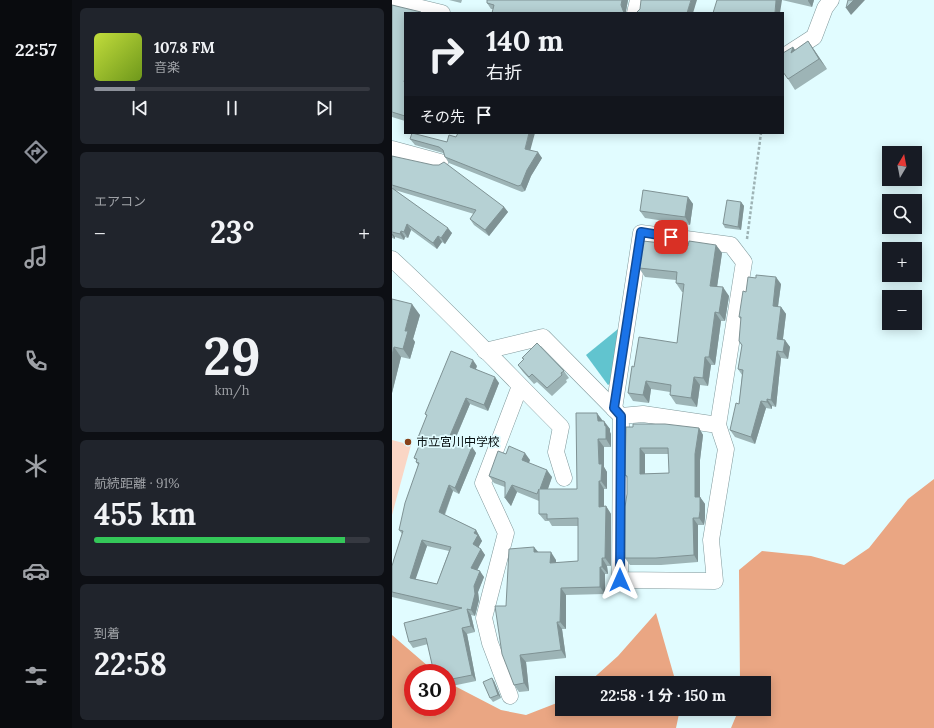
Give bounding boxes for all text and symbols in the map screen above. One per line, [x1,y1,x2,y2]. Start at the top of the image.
text: 140 m [486,23,564,59]
icon: right [420,28,472,80]
text: 22:57 [15,38,57,61]
text: 107.8 FM [154,38,215,57]
text: 音楽 [154,59,180,76]
text: 右折 [486,61,522,84]
icon: previous [129,97,151,119]
icon: pause [221,97,243,119]
icon: next [313,97,335,119]
icon: arrive [473,104,495,126]
text: その先 [420,107,465,126]
icon: directions [22,138,50,166]
north arrow [882,146,922,186]
map controls [882,146,922,330]
text: エアコン [94,193,146,210]
button: search [882,194,922,234]
text: 23° [210,213,254,251]
text: − [94,219,106,247]
text: + [358,219,370,247]
pin [654,220,688,254]
icon: arrive [660,226,682,248]
button: + [882,242,922,282]
icon: music [22,243,50,271]
button: − [882,290,922,330]
text: 29 [203,323,261,389]
icon: phone [22,347,50,375]
text: km/h [214,382,250,399]
place label: 市立宮川中学校 [416,434,500,449]
marker: 市立宮川中学校 [403,437,413,447]
icon: climate [22,452,50,480]
text: 航続距離 · 91% [94,475,180,492]
text: 455 km [94,495,196,533]
icon: car [22,557,50,585]
position arrow [599,559,641,601]
text: 到着 [94,625,120,642]
text: 22:58 [94,645,167,683]
icon: filters [22,662,50,690]
speed limit sign: 30 [404,664,456,716]
text: 22:58 · 1 分 · 150 m [600,686,726,705]

